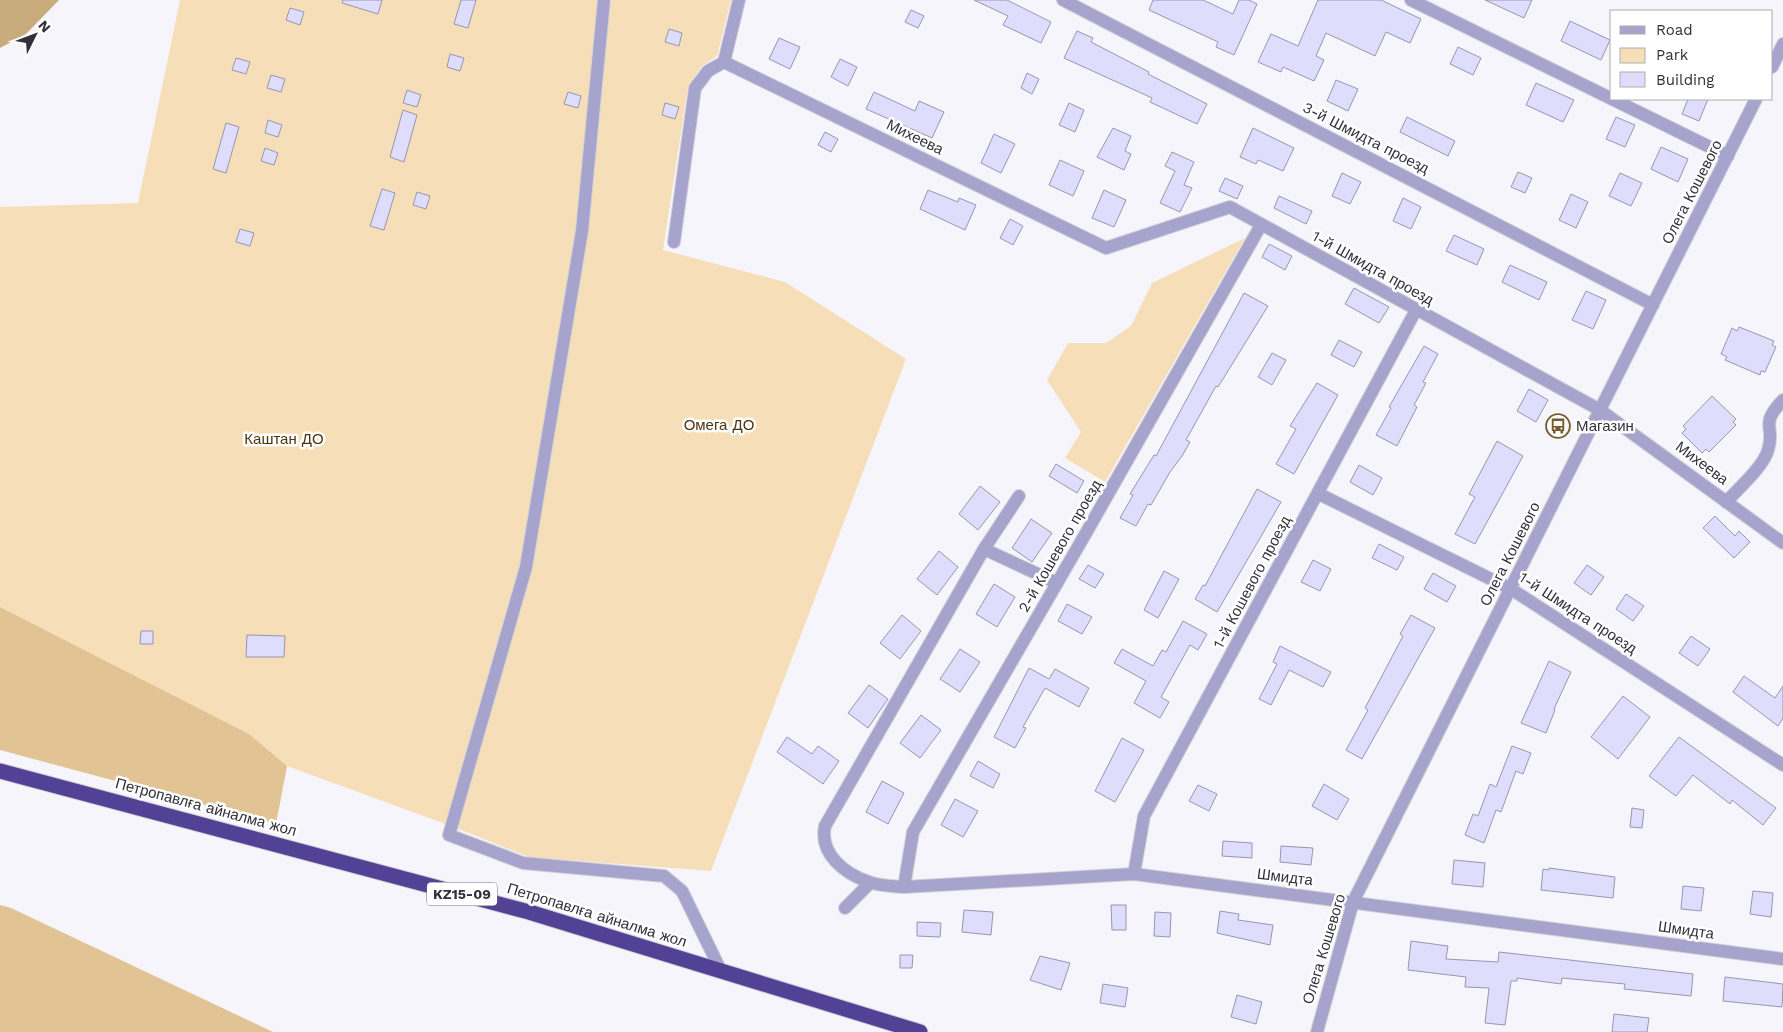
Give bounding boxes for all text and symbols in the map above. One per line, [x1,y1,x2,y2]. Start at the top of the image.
north arrow [10,10,60,60]
legend [1610,10,1773,100]
text: N [35,17,54,36]
text: Road [1656,21,1693,39]
text: Park [1656,46,1689,64]
text: Building [1656,71,1714,89]
street label: 3-й Шмидта проезд [1300,98,1432,178]
street label: Михеева [884,116,947,159]
street label: Олега Кошевого [1658,137,1726,247]
street label: 1-й Шмидта проезд [1309,227,1437,309]
bus stop icon: Магазин [1545,413,1571,439]
park label: Омега ДО [684,416,754,434]
place label: Магазин [1576,417,1634,435]
park label: Каштан ДО [244,430,324,448]
street label: Михеева [1672,437,1732,489]
street label: 2-й Кошевого проезд [1015,476,1105,615]
street label: Олега Кошевого [1476,499,1544,609]
street label: 1-й Кошевого проезд [1209,513,1295,651]
street label: 1-й Шмидта проезд [1516,568,1640,658]
street label: Петропавлға айналма жол [114,774,298,840]
street label: Шмидта [1256,865,1315,889]
street label: Петропавлға айналма жол [505,879,689,951]
road number: KZ15-09 [427,882,497,906]
street label: Олега Кошевого [1299,892,1349,1006]
street label: Шмидта [1657,917,1716,943]

